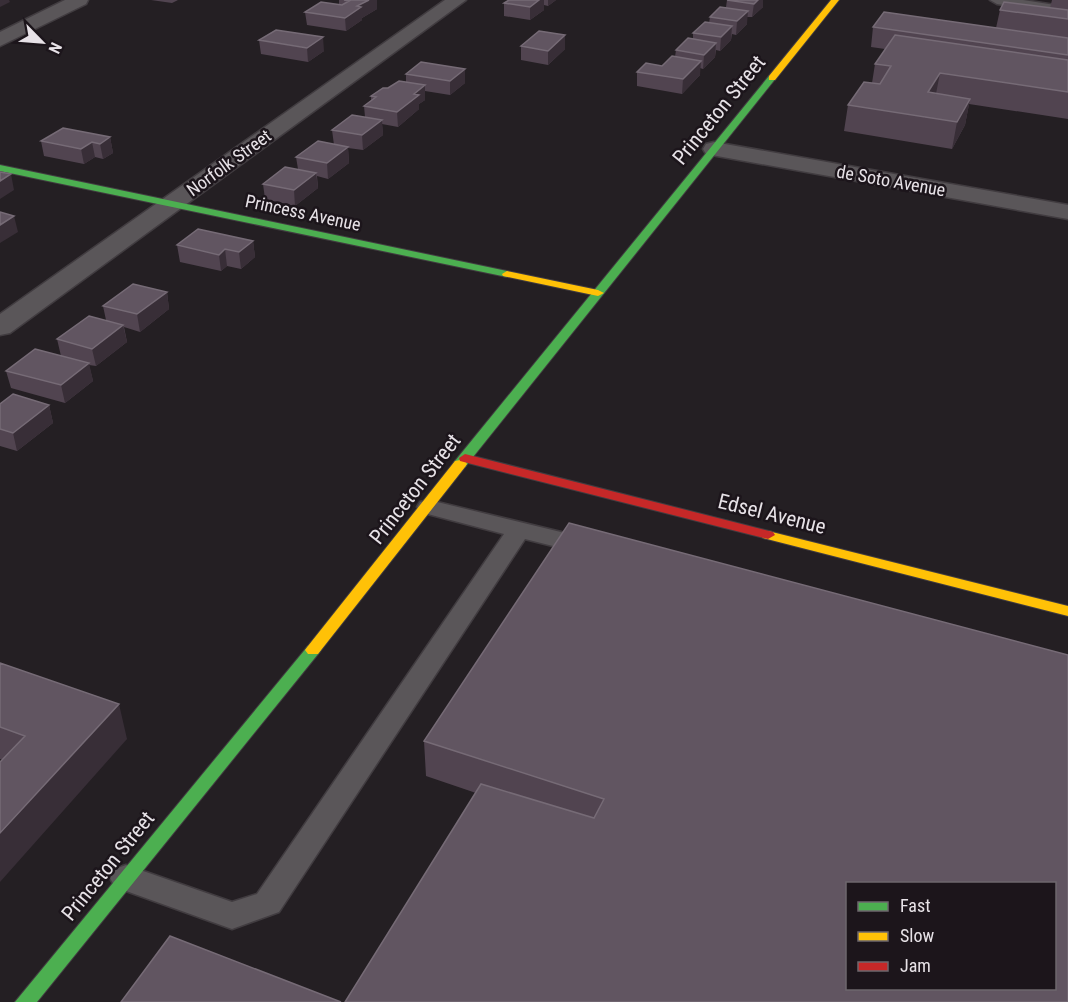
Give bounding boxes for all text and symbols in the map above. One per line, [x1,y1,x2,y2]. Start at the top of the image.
north arrow [12,12,72,72]
text: N [44,40,66,57]
street label: Princeton Street [668,51,770,169]
street label: Norfolk Street [182,125,275,200]
street label: de Soto Avenue [835,161,947,200]
street label: Princess Avenue [243,190,363,235]
street label: Princeton Street [365,429,465,549]
street label: Edsel Avenue [716,489,829,539]
street label: Princeton Street [57,807,159,925]
legend [846,882,1056,990]
text: Fast [900,895,931,916]
text: Slow [900,925,935,946]
text: Jam [900,955,931,976]

